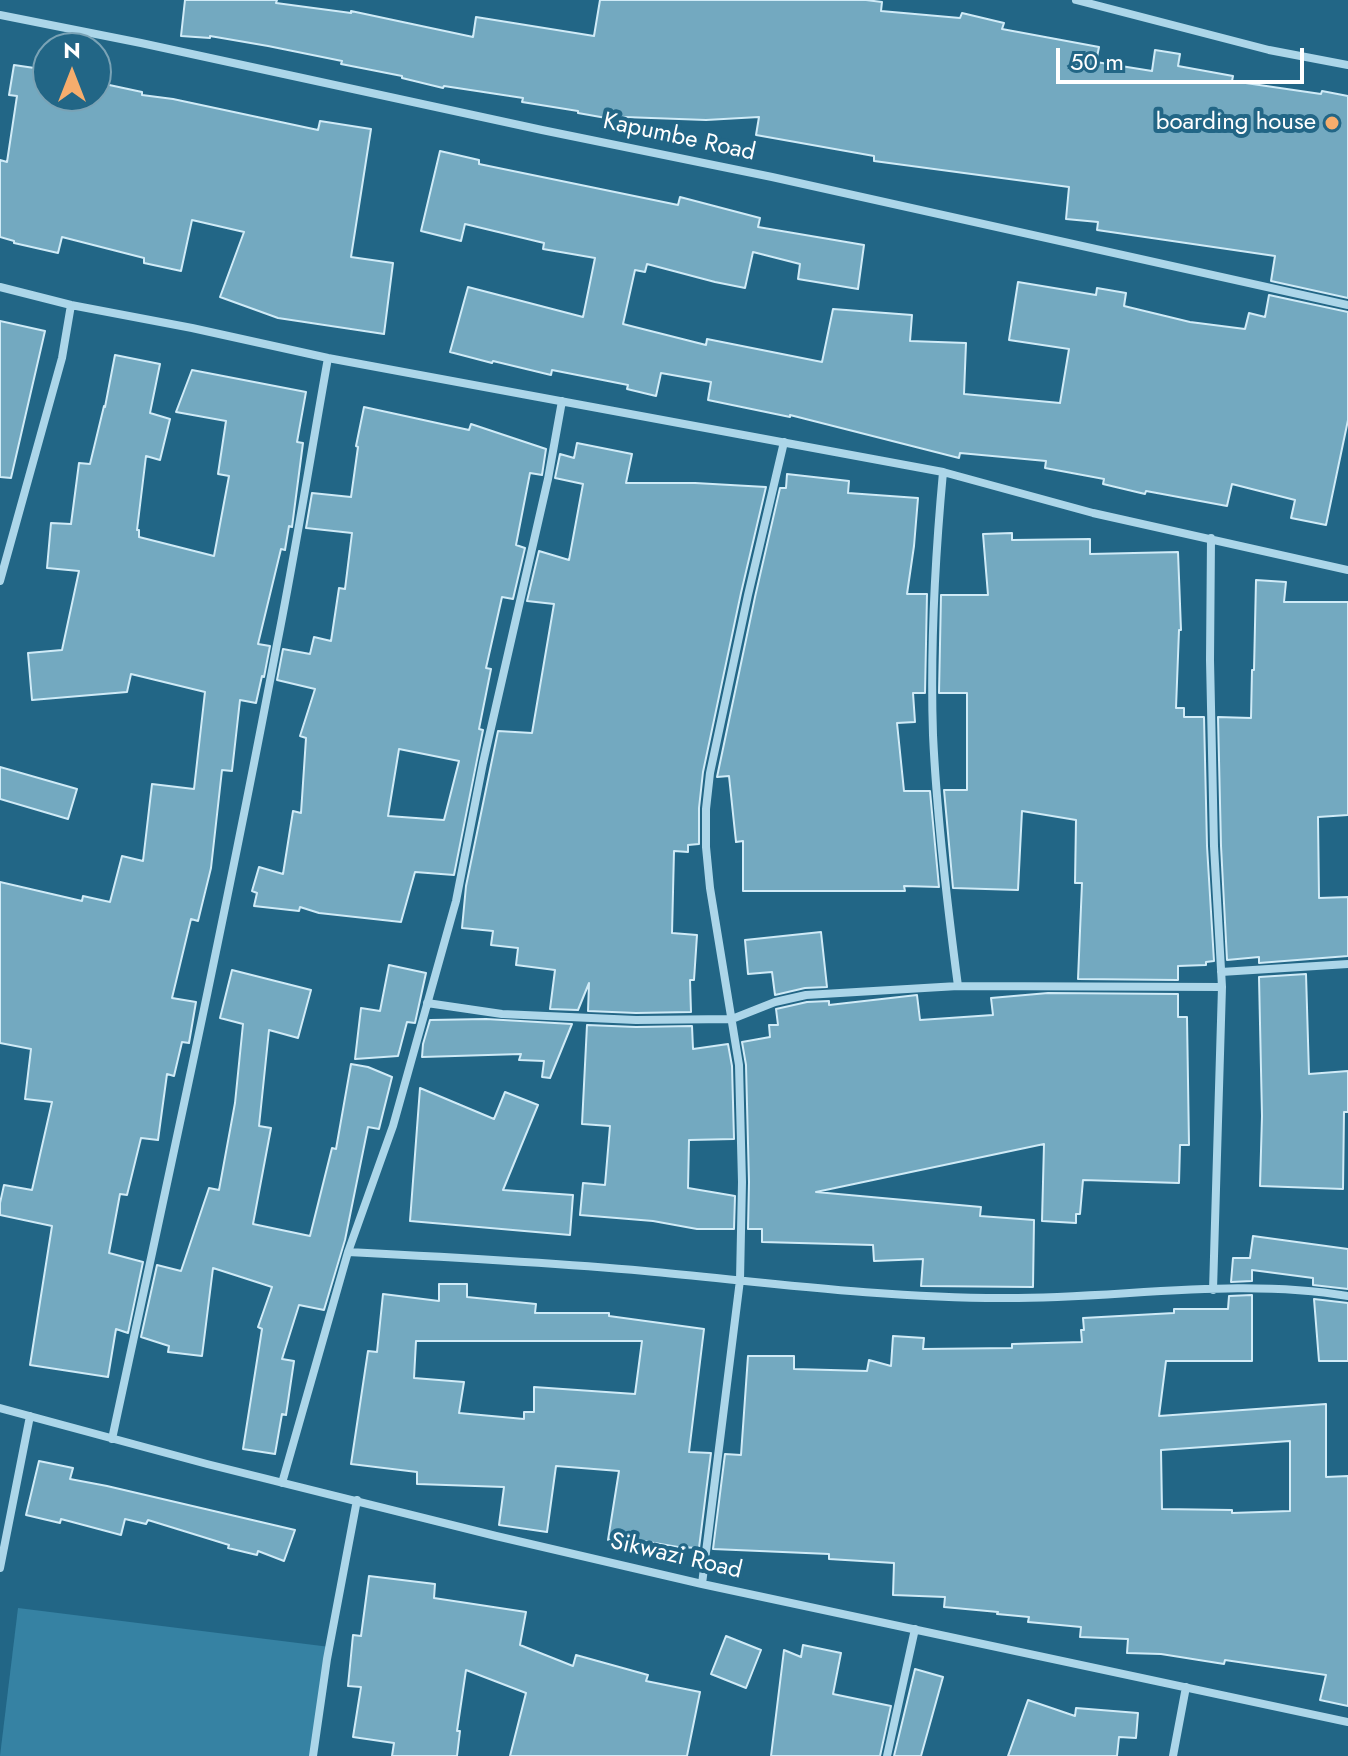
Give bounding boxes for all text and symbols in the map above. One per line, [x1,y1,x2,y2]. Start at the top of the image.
north arrow [32,32,112,112]
scale bar [1060,32,1308,82]
text: N [63,34,81,66]
text: 50 m [1070,44,1124,79]
street label: Kapumbe Road [600,108,758,168]
place label: boarding house [1156,109,1316,137]
marker: boarding house [1323,114,1341,132]
street label: Sikwazi Road [607,1528,745,1586]

